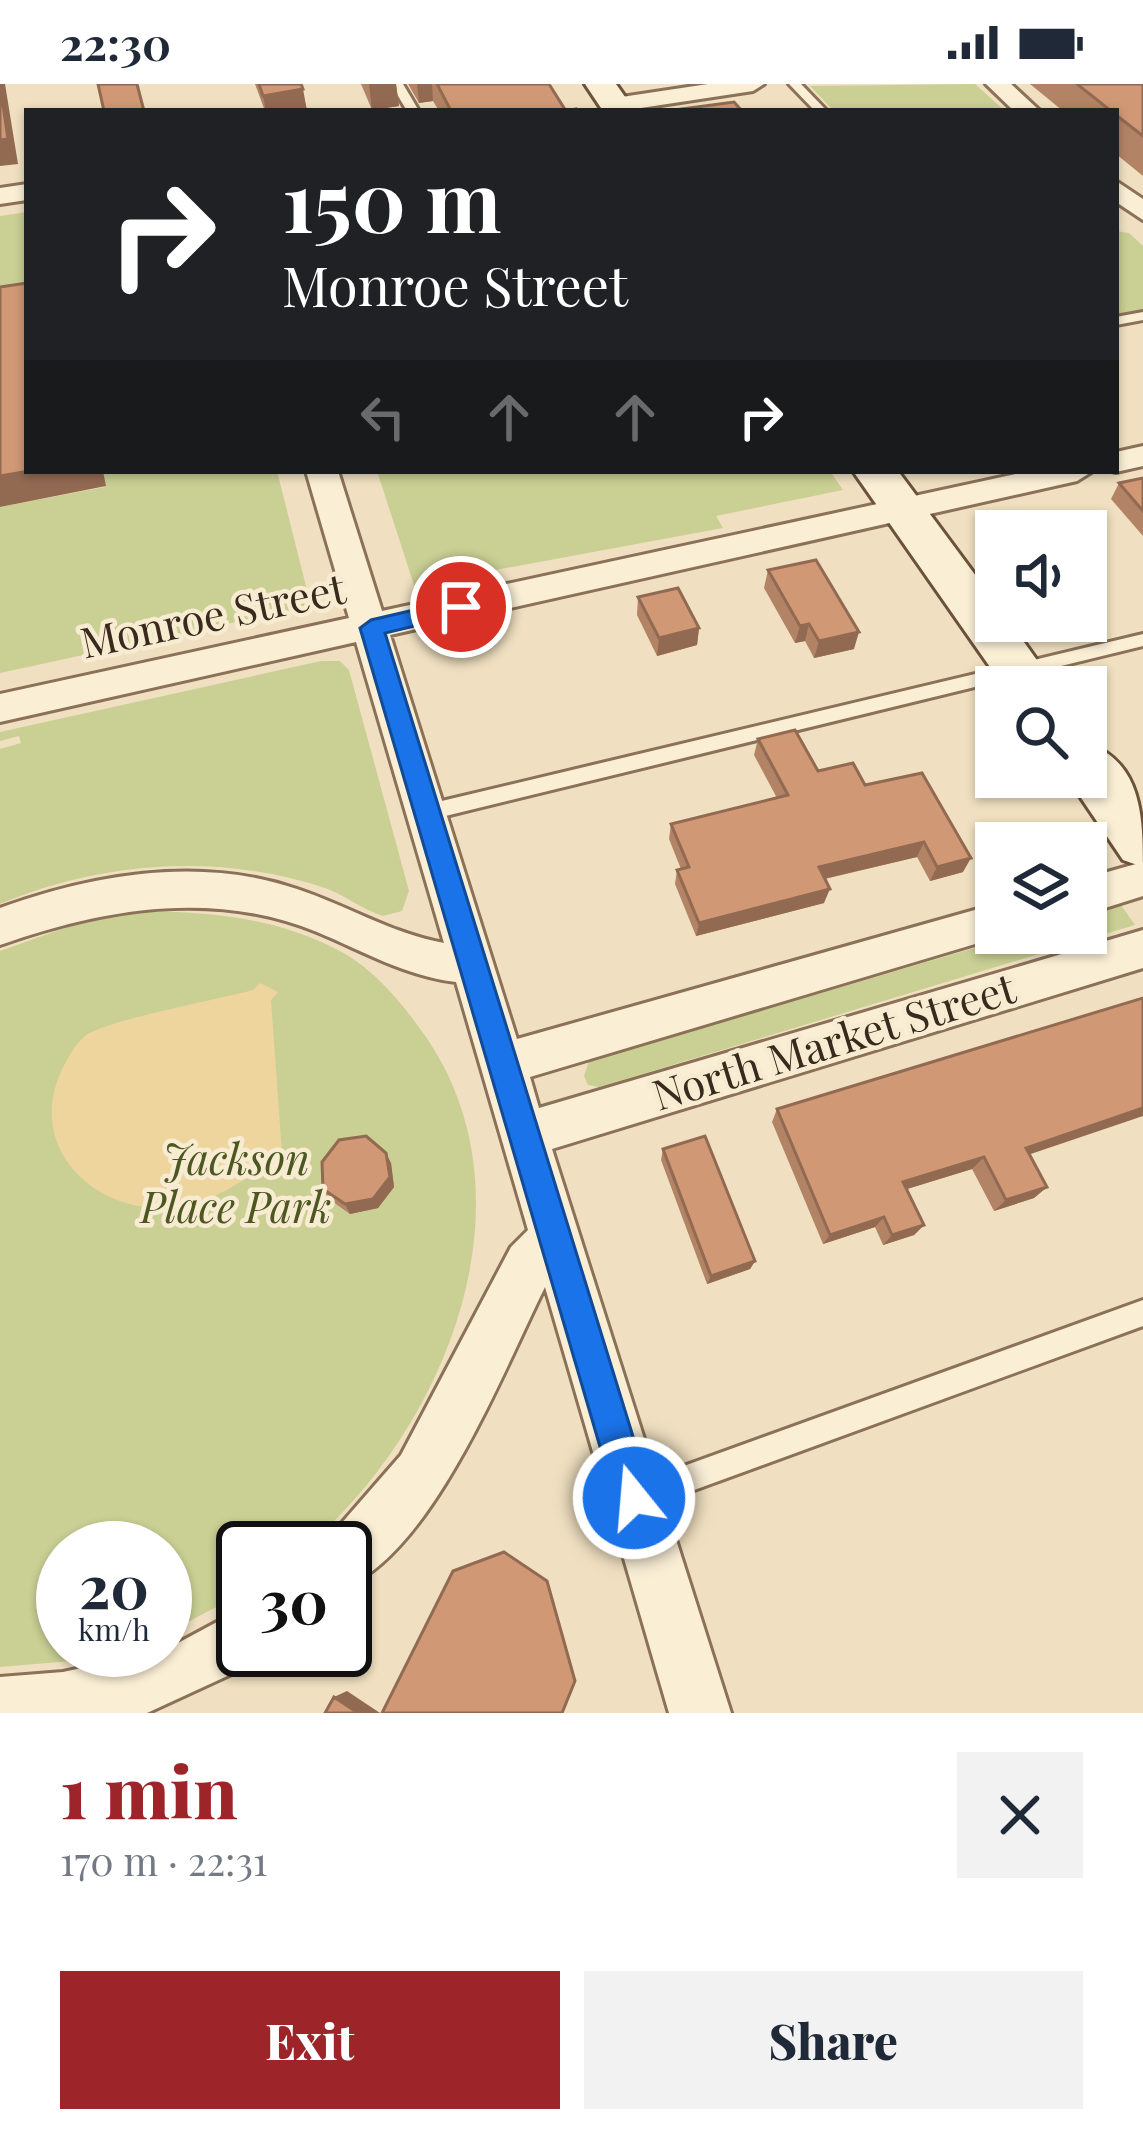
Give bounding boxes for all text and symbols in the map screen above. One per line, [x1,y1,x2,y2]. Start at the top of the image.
text: 22:30 [60,12,171,72]
text: 150 m [282,142,502,254]
icon: right [84,156,240,312]
text: Monroe Street [282,249,628,321]
icon: left [350,384,416,450]
icon: ahead [476,384,542,450]
icon: ahead [602,384,668,450]
icon: right [728,384,794,450]
map controls [975,510,1107,954]
button: sound [975,510,1107,642]
pin [410,556,512,658]
street label: Monroe Street [75,558,351,669]
icon: arrive [428,574,494,640]
button: search [975,666,1107,798]
button: layers [975,822,1107,954]
street label: North Market Street [645,958,1023,1122]
park label: Jackson Place Park [139,1130,331,1234]
position arrow [571,1435,697,1561]
speed limit sign: 30 [216,1521,372,1677]
text: 20 [79,1544,149,1624]
text: km/h [78,1609,150,1649]
text: 1 min [60,1741,238,1837]
button: close [957,1752,1083,1878]
text: 170 m · 22:31 [60,1834,267,1886]
button: Exit [60,1971,560,2109]
button: Share [584,1971,1083,2109]

